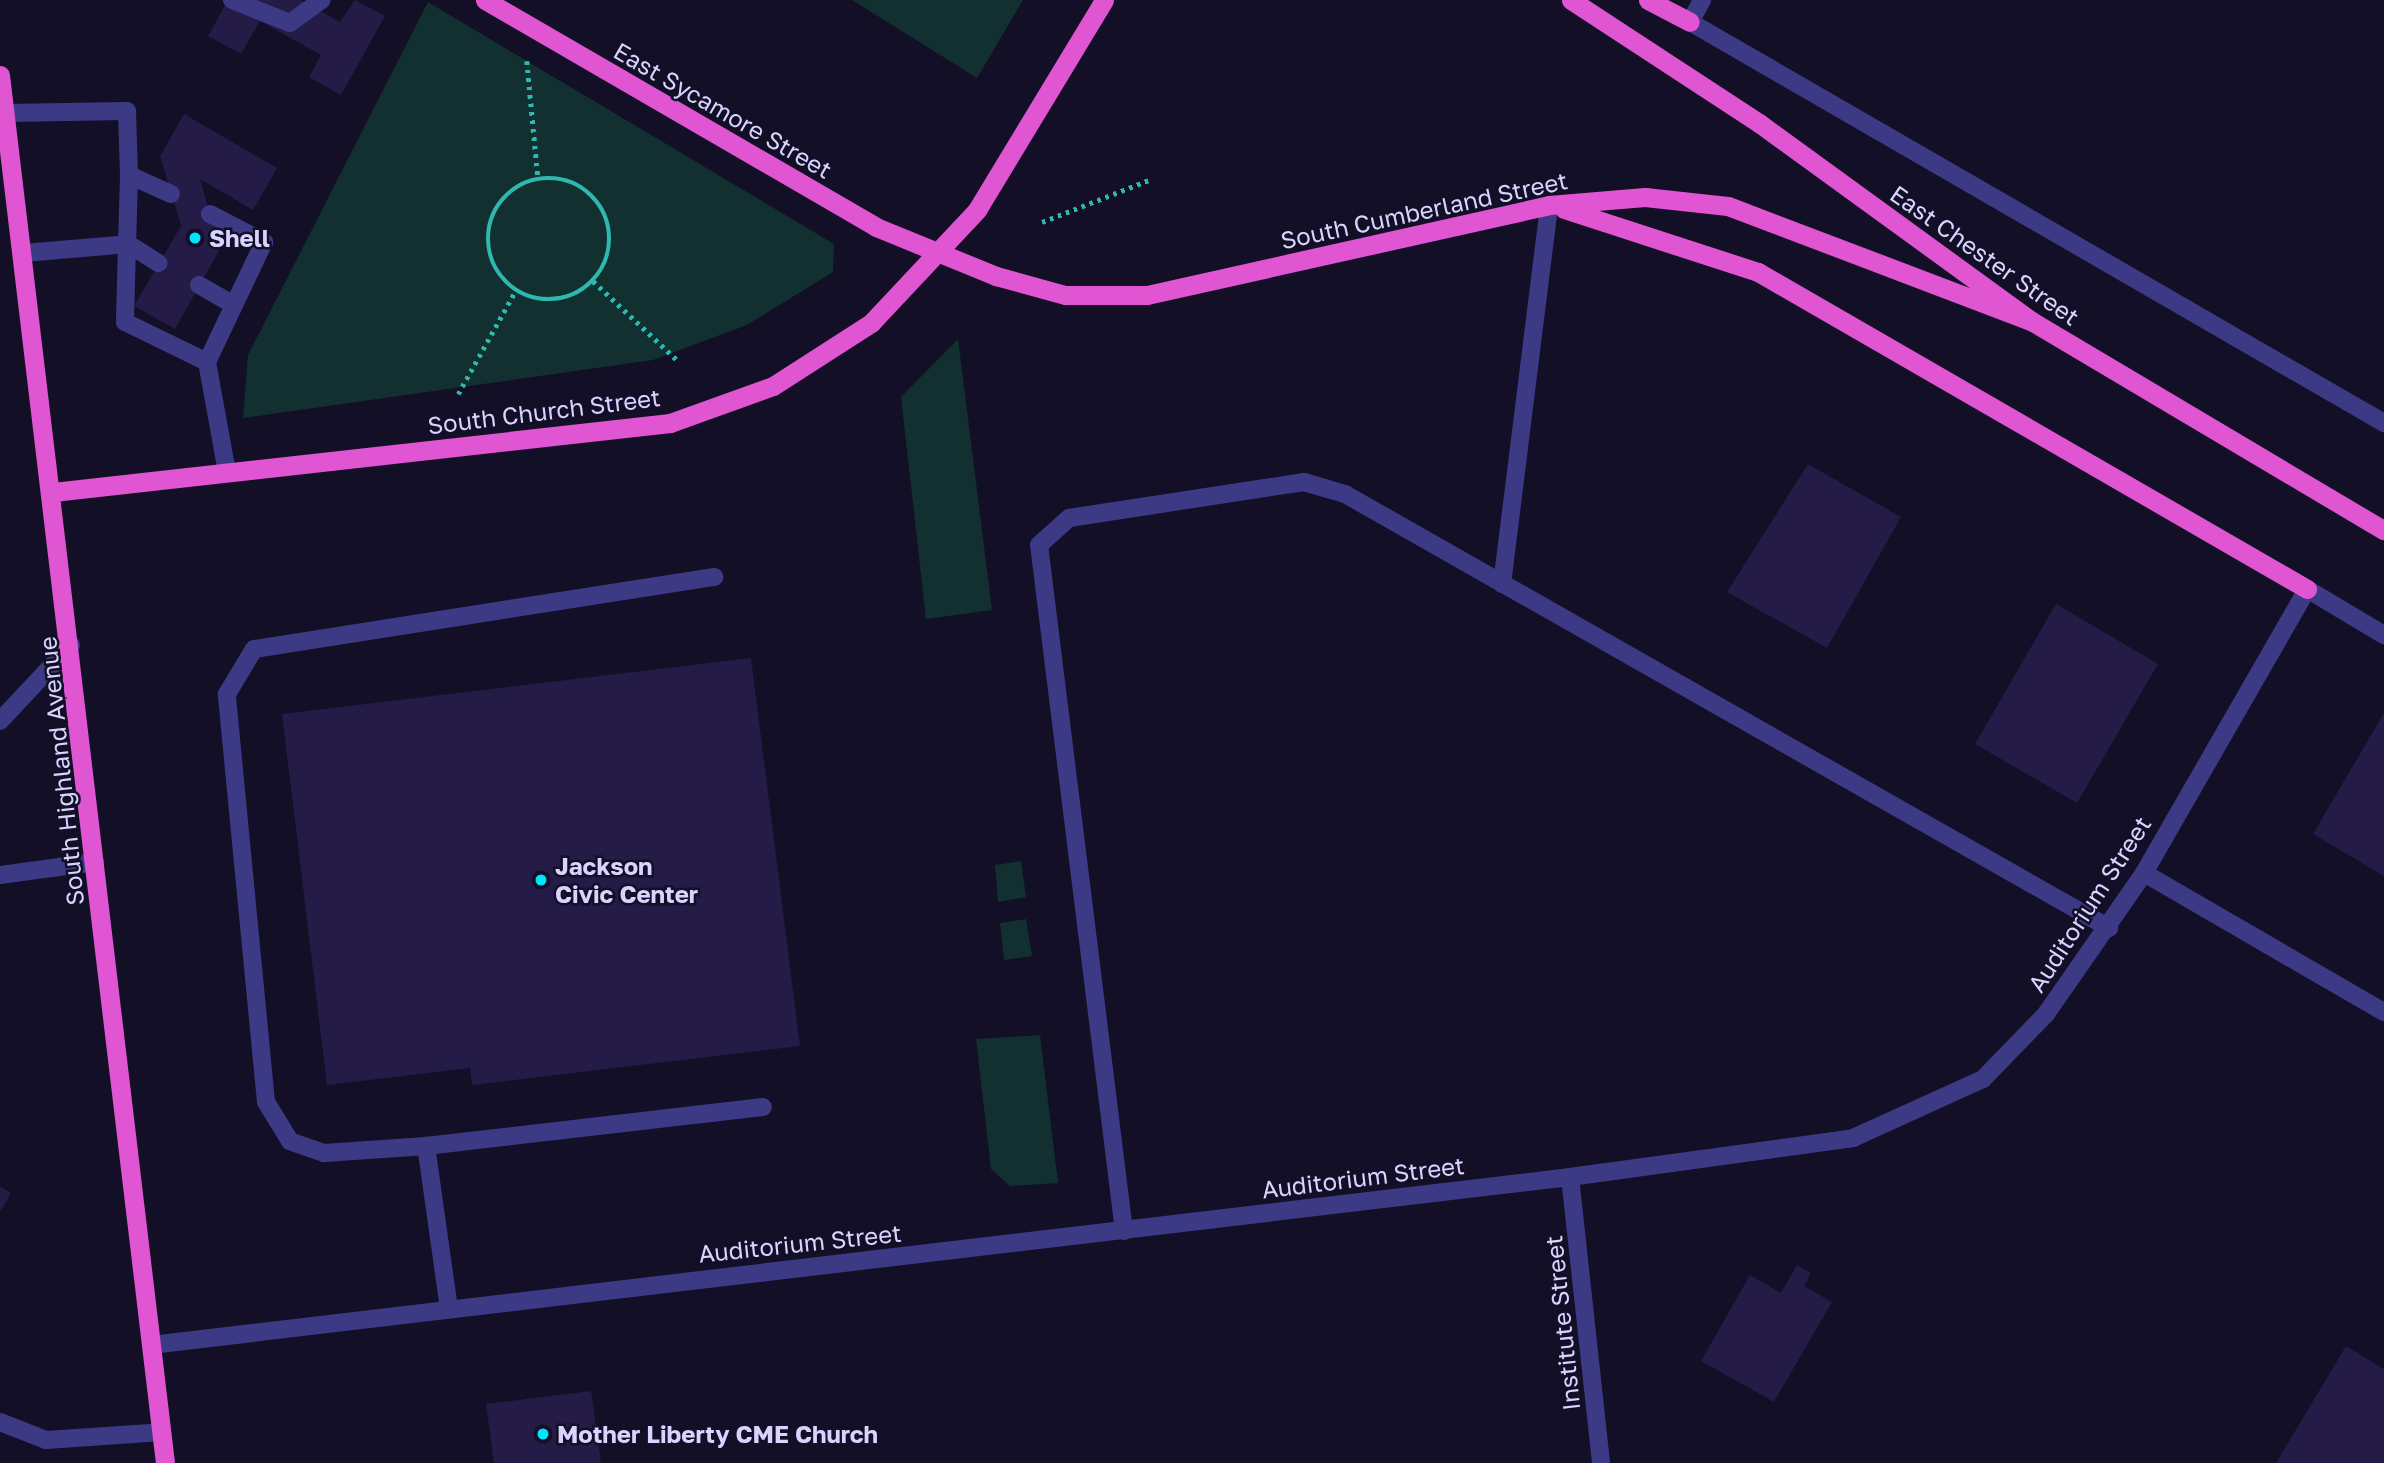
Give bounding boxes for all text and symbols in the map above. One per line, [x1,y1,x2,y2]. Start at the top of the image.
street label: East Sycamore Street [609,36,837,184]
street label: South Cumberland Street [1278,166,1570,254]
street label: East Chester Street [1885,179,2085,331]
place label: Shell [209,224,270,252]
marker: Shell [187,230,203,246]
street label: South Church Street [426,382,662,440]
street label: South Highland Avenue [33,635,89,907]
street label: Auditorium Street [2021,811,2157,997]
place label: Jackson Civic Center [555,852,698,908]
marker: Jackson Civic Center [533,872,549,888]
street label: Auditorium Street [1260,1150,1466,1204]
street label: Auditorium Street [697,1218,903,1268]
street label: Institute Street [1538,1234,1586,1412]
place label: Mother Liberty CME Church [557,1420,878,1448]
marker: Mother Liberty CME Church [535,1426,551,1442]

